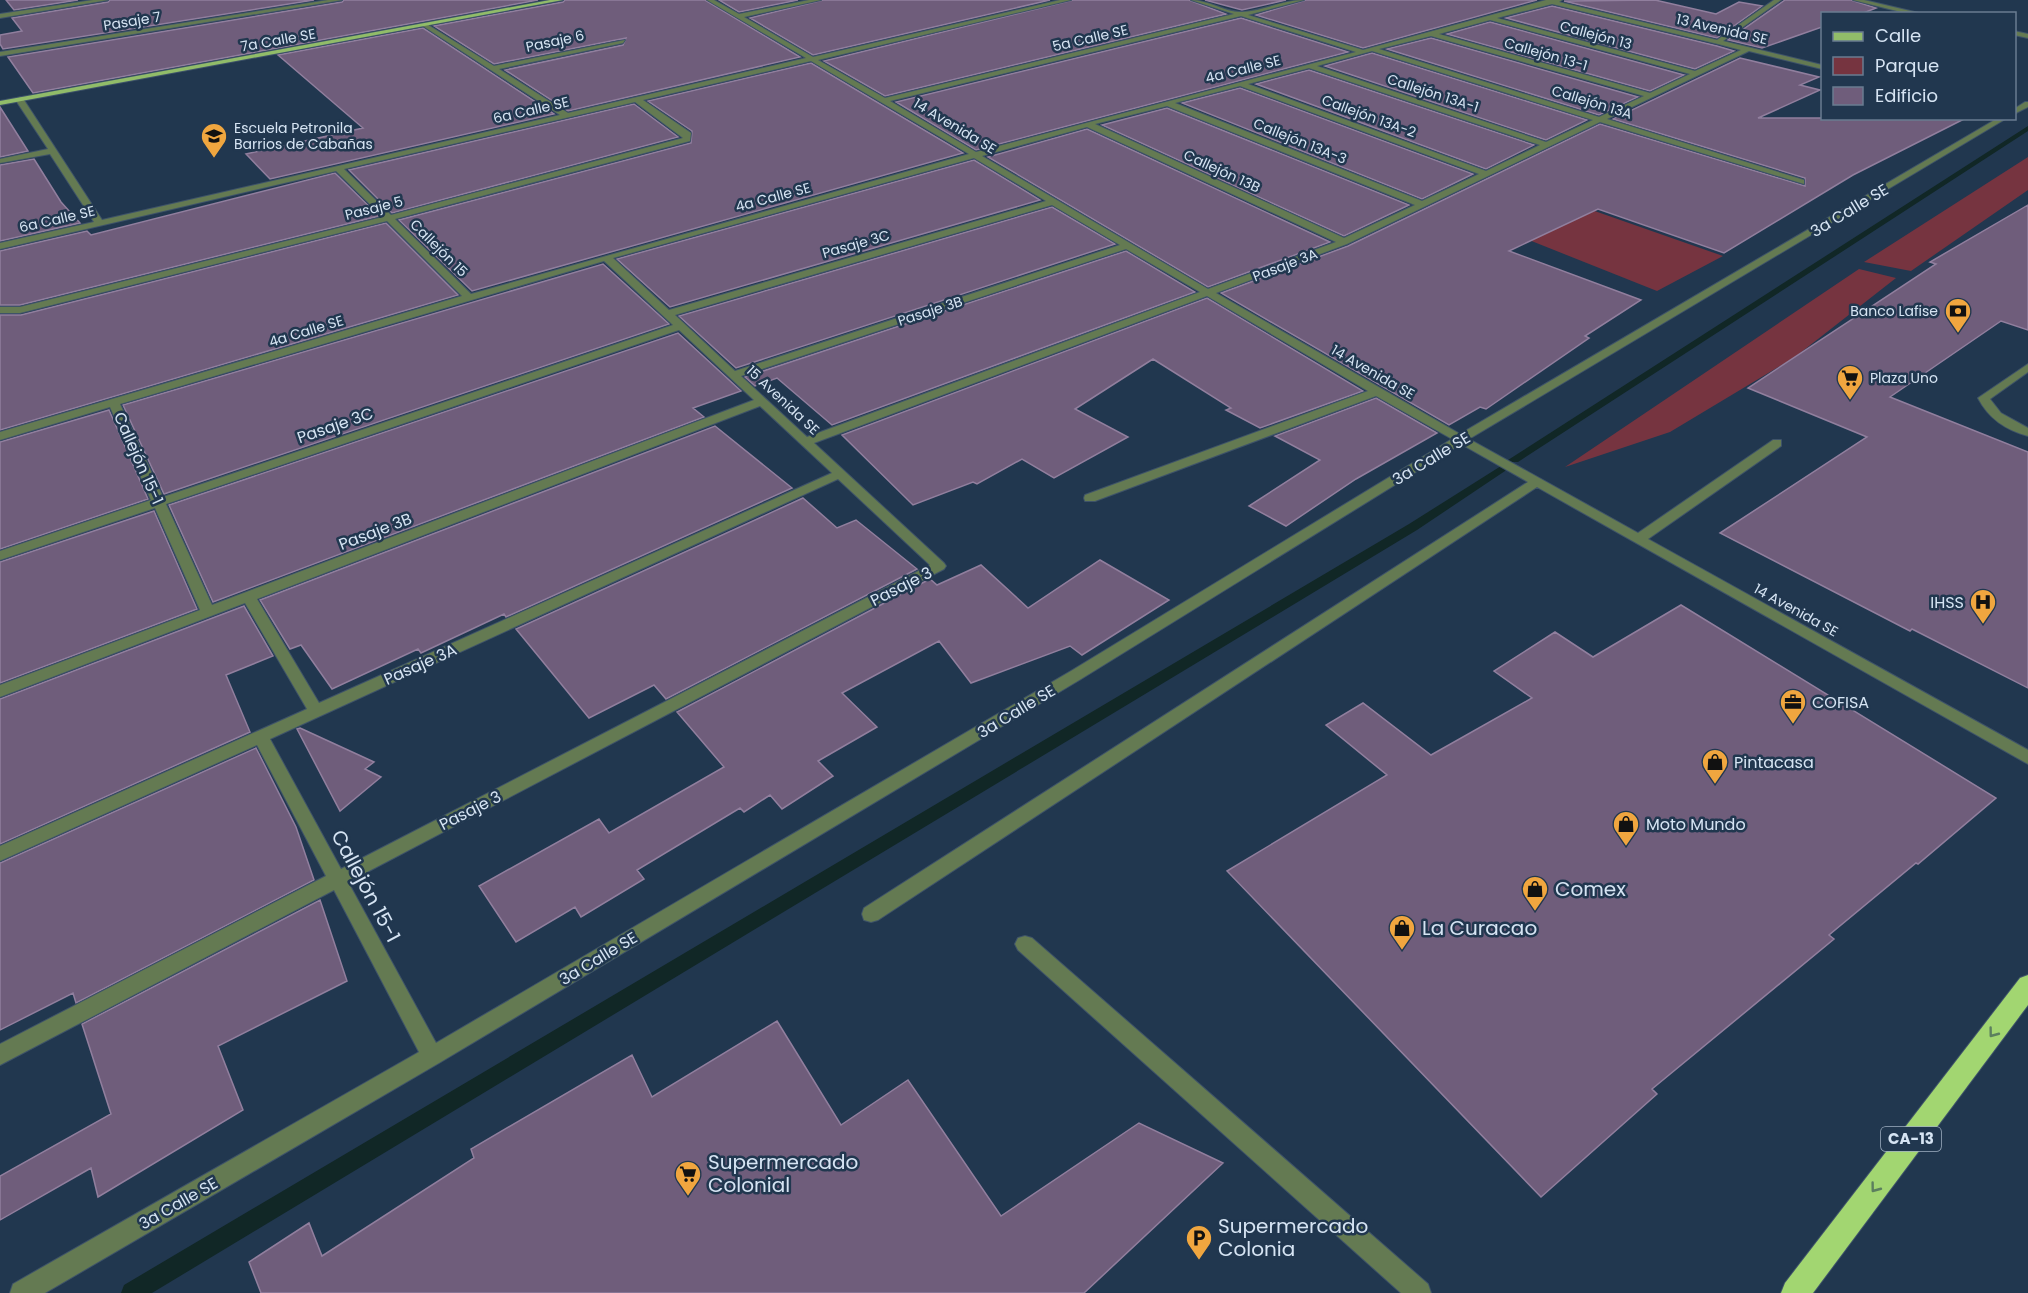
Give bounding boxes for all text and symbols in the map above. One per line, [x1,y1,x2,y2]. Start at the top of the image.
street label: Pasaje 7 [102,7,162,35]
street label: 13 Avenida SE [1674,9,1770,49]
legend [1821,12,2016,120]
street label: Callejón 13 [1558,16,1634,54]
street label: 5a Calle SE [1050,20,1130,56]
text: Calle [1875,23,1921,48]
street label: 7a Calle SE [239,24,317,56]
street label: Pasaje 6 [524,25,586,57]
street label: Callejón 13-1 [1502,33,1590,75]
street label: 4a Calle SE [1203,50,1283,88]
text: Parque [1875,53,1939,78]
street label: Callejón 13A-1 [1385,69,1481,117]
street label: Callejón 13A [1549,80,1635,124]
text: Edificio [1875,83,1938,108]
street label: Callejón 13A-2 [1319,90,1419,142]
street label: 6a Calle SE [491,92,571,128]
street label: 14 Avenida SE [910,93,1000,159]
street label: Callejón 13A-3 [1250,113,1350,169]
place label: Escuela Petronila Barrios de Cabañas [234,118,373,154]
school or university icon: Escuela Petronila Barrios de Cabañas [199,121,229,159]
street label: Callejón 13B [1180,145,1264,197]
street label: 4a Calle SE [733,177,813,217]
street label: 3a Calle SE [1806,178,1893,243]
street label: Pasaje 5 [343,191,405,225]
street label: 6a Calle SE [17,201,97,237]
street label: Callejón 15 [406,215,472,281]
street label: Pasaje 3C [820,225,892,263]
street label: Pasaje 3A [1250,243,1320,287]
street label: Pasaje 3B [895,291,965,331]
bank icon: Banco Lafise [1943,296,1973,334]
place label: Banco Lafise [1850,301,1938,321]
street label: 4a Calle SE [266,310,346,352]
street label: 14 Avenida SE [1328,340,1418,404]
street label: 15 Avenida SE [742,361,824,439]
supermarket icon: Plaza Uno [1835,363,1865,401]
place label: Plaza Uno [1870,368,1938,388]
street label: Pasaje 3C [294,402,376,449]
street label: Callejón 15-1 [108,408,169,508]
street label: 3a Calle SE [1388,426,1475,491]
street label: Pasaje 3B [335,507,415,556]
street label: Pasaje 3 [866,561,936,612]
street label: 14 Avenida SE [1750,579,1842,641]
hospital icon: IHSS [1968,587,1998,625]
place label: IHSS [1930,591,1964,614]
street label: Pasaje 3A [380,638,461,691]
street label: 3a Calle SE [973,679,1060,744]
office icon: COFISA [1778,687,1808,725]
place label: COFISA [1812,691,1869,714]
shop icon: Pintacasa [1700,747,1730,785]
place label: Pintacasa [1734,751,1814,774]
street label: Pasaje 3 [435,785,505,836]
shop icon: Moto Mundo [1611,809,1641,847]
place label: Moto Mundo [1646,813,1746,836]
street label: Callejón 15-1 [325,825,407,947]
shop icon: Comex [1520,874,1550,912]
place label: Comex [1555,875,1626,903]
shop icon: La Curacao [1387,913,1417,951]
place label: La Curacao [1422,914,1537,942]
street label: 3a Calle SE [555,926,642,991]
one-way arrow [1989,1026,2000,1037]
road number: CA-13 [1881,1127,1941,1151]
place label: Supermercado Colonial [708,1148,858,1199]
supermarket icon: Supermercado Colonial [673,1159,703,1197]
street label: 3a Calle SE [135,1172,222,1235]
one-way arrow [1871,1181,1882,1192]
place label: Supermercado Colonia [1218,1212,1368,1263]
parking icon: Supermercado Colonia [1184,1223,1214,1261]

